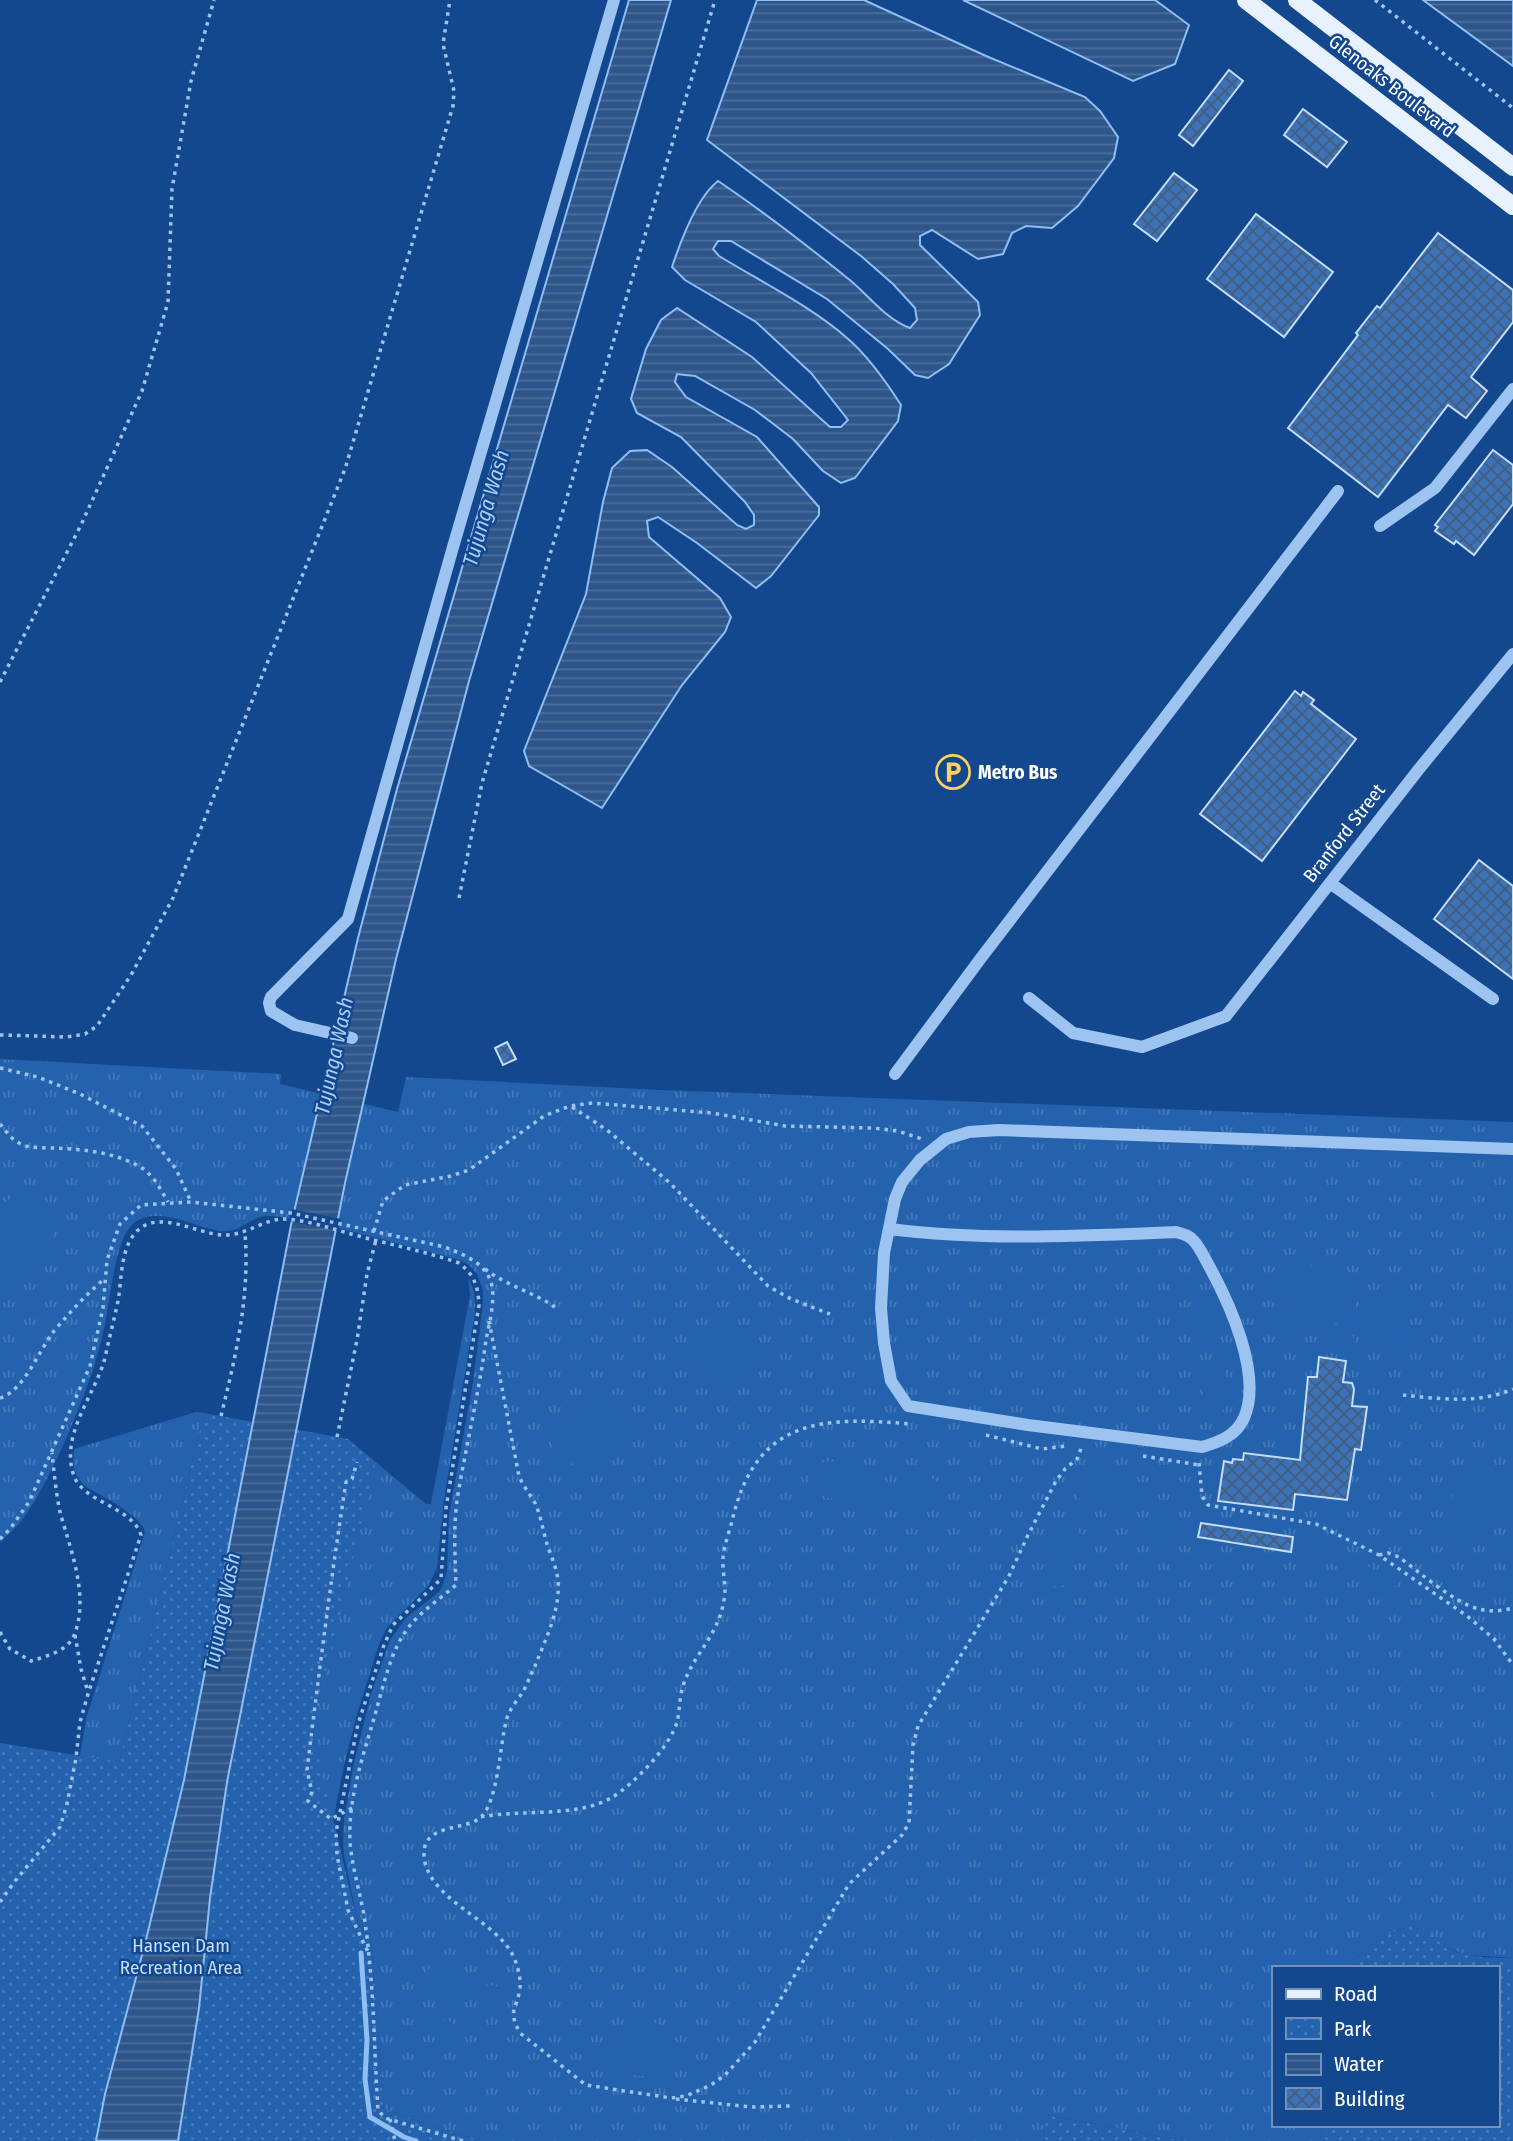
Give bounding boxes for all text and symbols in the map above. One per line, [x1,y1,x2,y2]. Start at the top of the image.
street label: Glenoaks Boulevard [1324,30,1460,142]
water label: Tujunga Wash [457,447,515,569]
parking icon: Metro Bus [934,753,972,791]
place label: Metro Bus [978,761,1058,784]
street label: Branford Street [1298,778,1390,887]
water label: Tujunga Wash [309,995,359,1117]
water label: Tujunga Wash [198,1551,246,1673]
park label: Hansen Dam Recreation Area [120,1934,242,1979]
legend [1272,1966,1499,2127]
text: Road [1334,1981,1378,2007]
text: Park [1334,2016,1372,2042]
text: Water [1334,2051,1384,2077]
text: Building [1334,2086,1405,2112]

